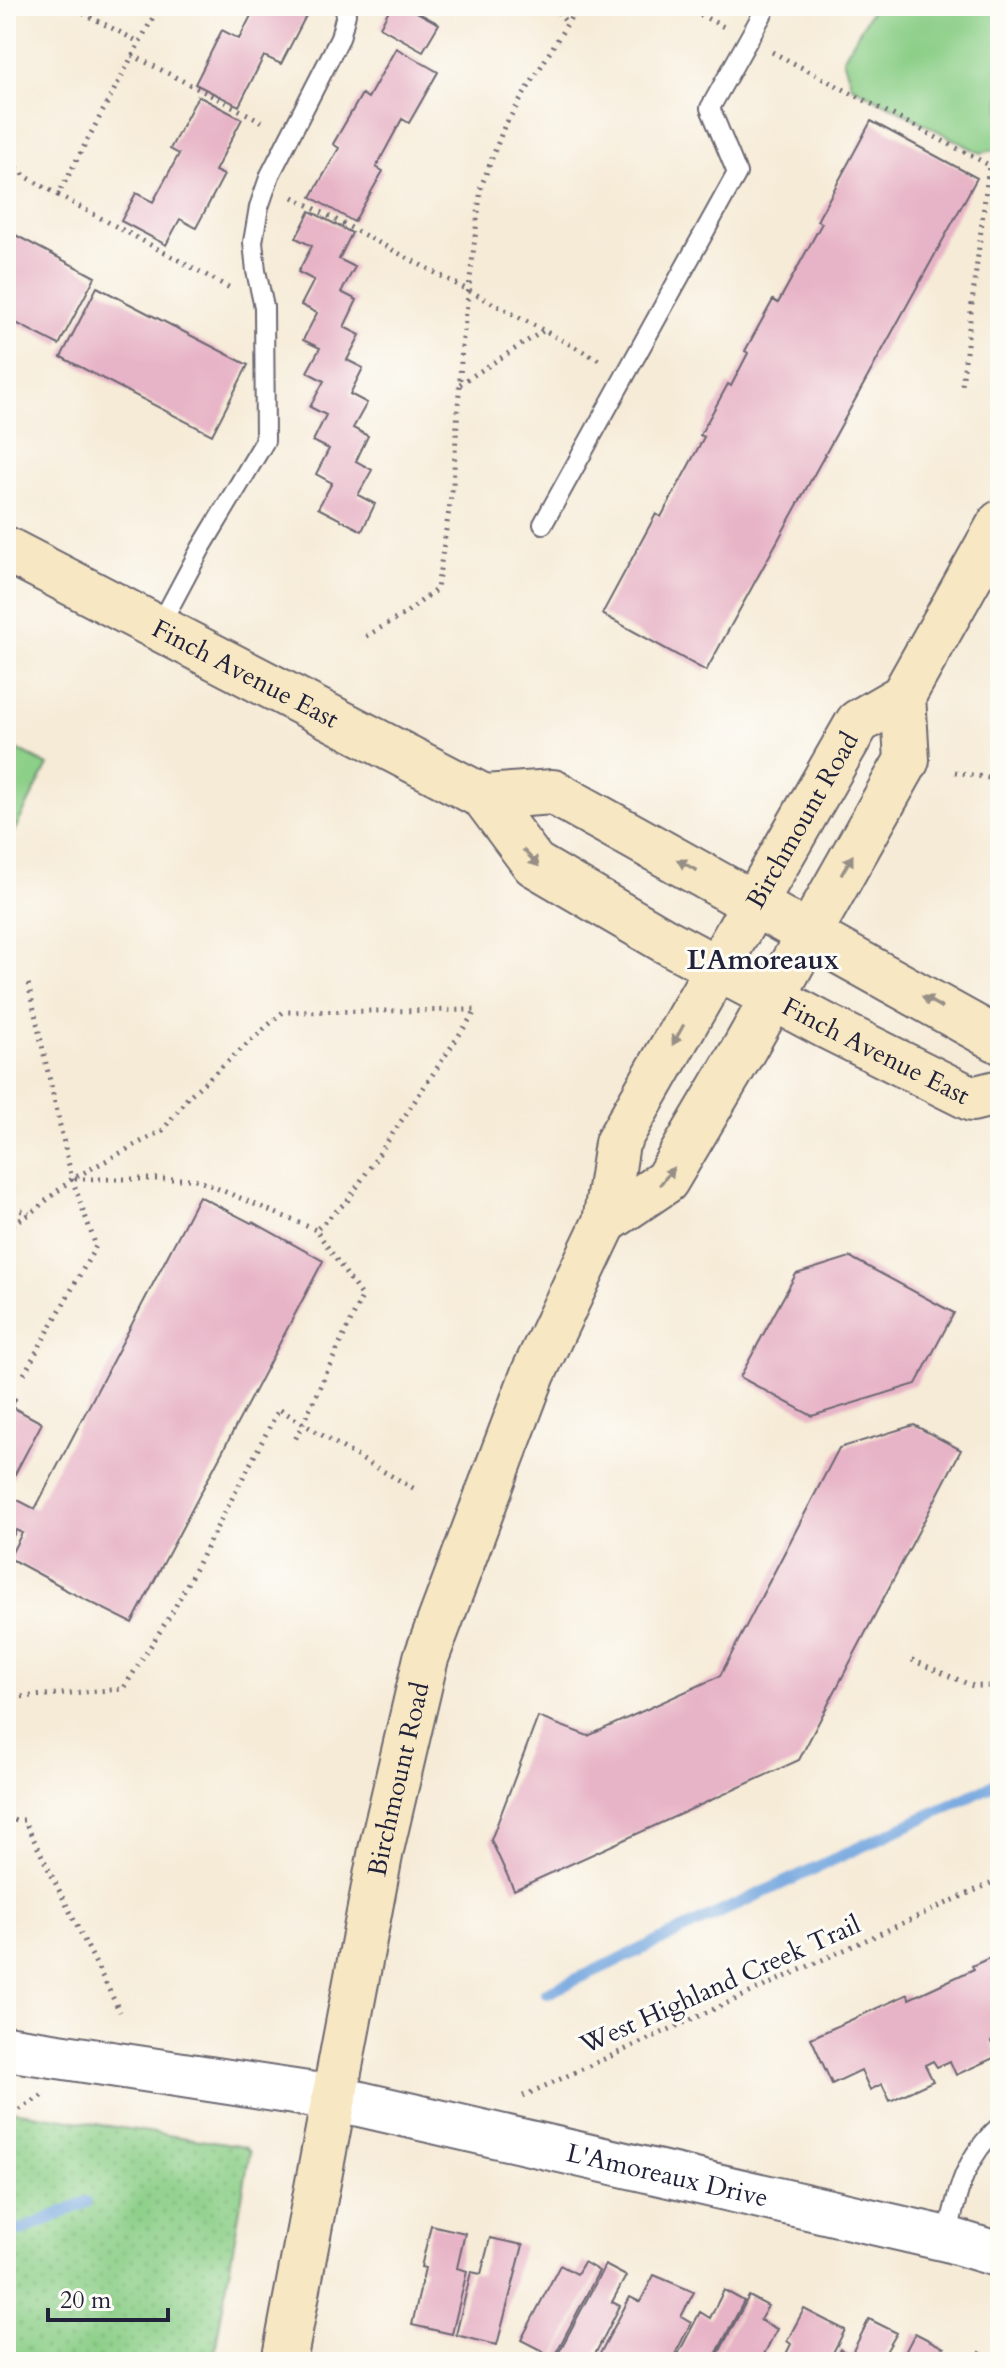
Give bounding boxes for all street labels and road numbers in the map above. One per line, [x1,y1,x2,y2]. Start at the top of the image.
street label: Finch Avenue East [146,611,345,737]
street label: Birchmount Road [738,726,867,915]
street label: Finch Avenue East [776,989,976,1113]
street label: Birchmount Road [359,1679,438,1879]
street label: West Highland Creek Trail [574,1907,866,2063]
street label: L'Amoreaux Drive [563,2135,772,2215]

